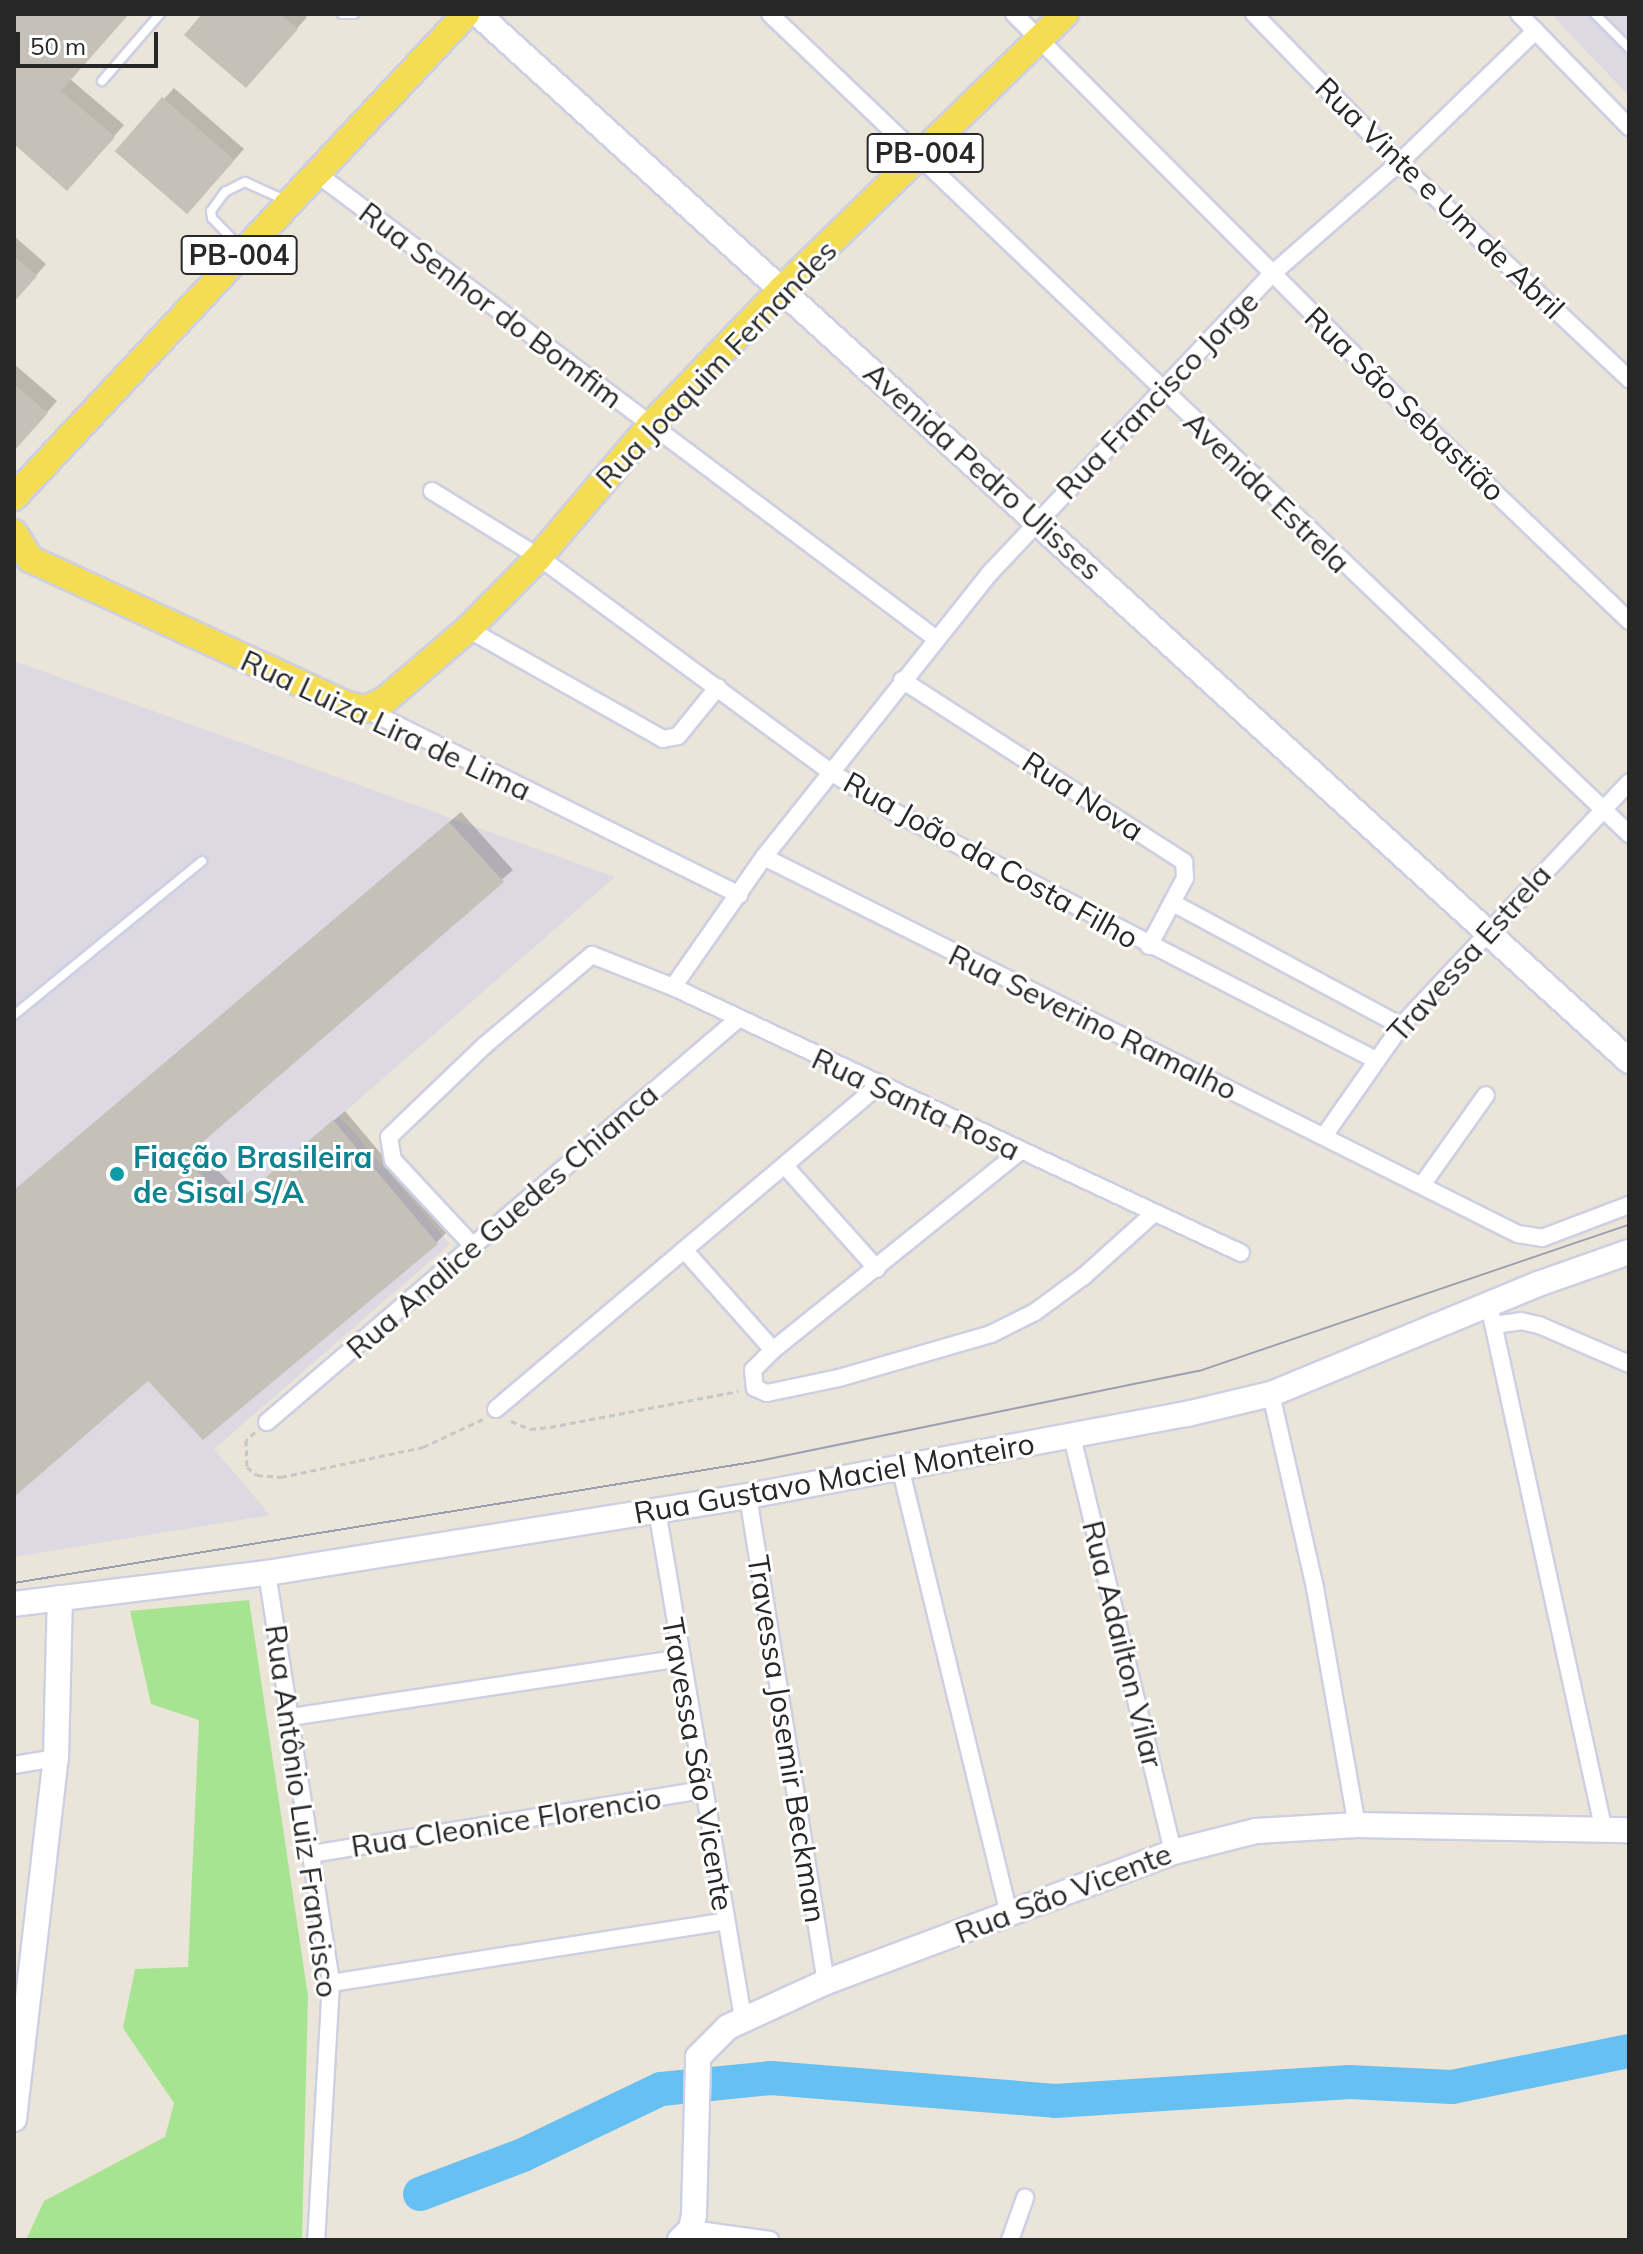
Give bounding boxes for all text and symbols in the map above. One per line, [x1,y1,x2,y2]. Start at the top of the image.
scale bar [20,16,162,66]
text: 50 m [30,31,86,61]
street label: Rua Vinte e Um de Abril [1308,70,1572,326]
road number: PB-004 [865,129,985,177]
street label: Rua Senhor do Bomfim [352,194,630,416]
road number: PB-004 [179,231,299,279]
street label: Rua Joaquim Fernandes [588,232,844,496]
street label: Rua Francisco Jorge [1048,283,1266,507]
street label: Rua São Sebastião [1298,299,1512,509]
street label: Avenida Pedro Ulisses [857,355,1109,587]
street label: Avenida Estrela [1177,404,1357,580]
street label: Rua Luiza Lira de Lima [235,642,537,808]
street label: Rua Nova [1016,744,1150,848]
street label: Rua João da Costa Filho [837,764,1145,956]
street label: Travessa Estrela [1380,857,1558,1049]
street label: Rua Severino Ramalho [943,937,1243,1107]
street label: Rua Santa Rosa [806,1040,1026,1168]
street label: Rua Analice Guedes Chianca [339,1076,665,1366]
place label: Fiação Brasileira de Sisal S/A [133,1139,372,1210]
marker: Fiação Brasileira de Sisal S/A [108,1165,126,1183]
street label: Rua Gustavo Maciel Monteiro [631,1425,1037,1531]
street label: Rua Adailton Vilar [1075,1517,1171,1771]
street label: Travessa Josemir Beckman [740,1553,834,1925]
street label: Travessa São Vicente [654,1615,742,1913]
street label: Rua Antônio Luiz Francisco [258,1622,346,2000]
street label: Rua Cleonice Florencio [348,1780,664,1864]
street label: Rua São Vicente [950,1835,1176,1951]

